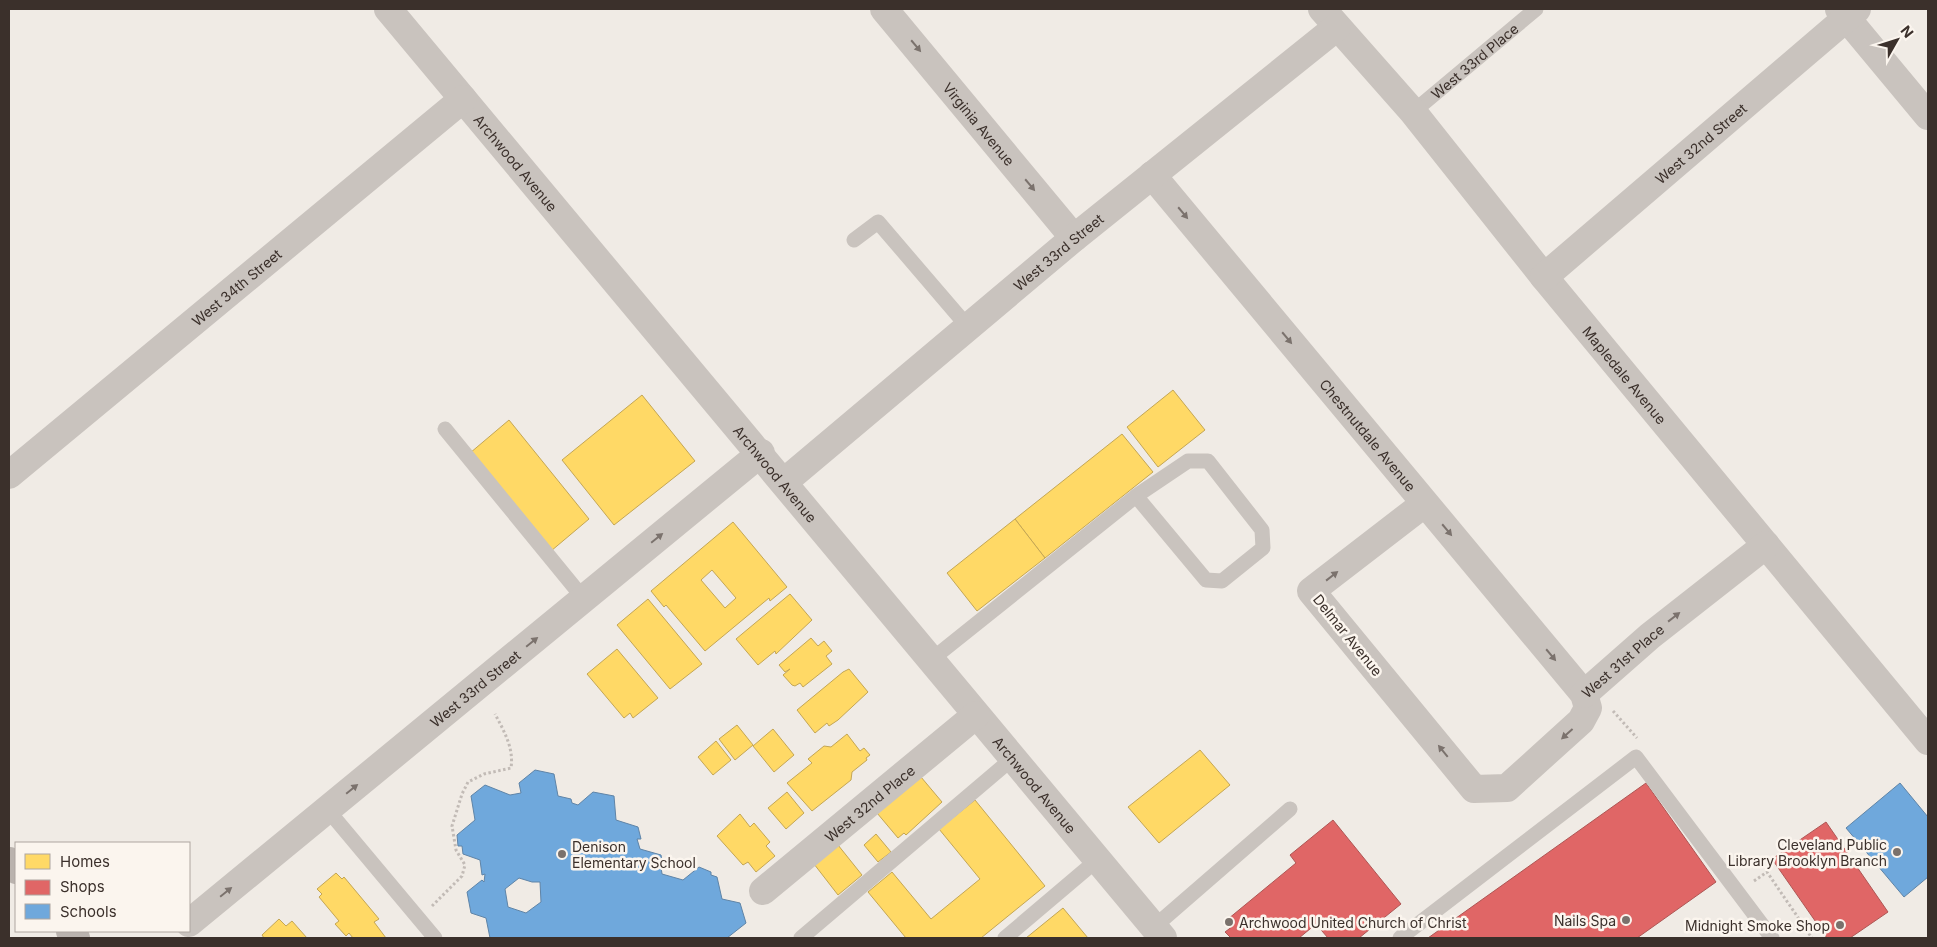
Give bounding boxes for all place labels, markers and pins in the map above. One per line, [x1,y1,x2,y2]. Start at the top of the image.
place label: Cleveland Public Library Brooklyn Branch [1728,836,1887,869]
place label: Denison Elementary School [572,838,696,871]
marker: Cleveland Public Library Brooklyn Branch [1891,846,1903,858]
marker: Denison Elementary School [556,848,568,860]
place label: Nails Spa [1554,912,1616,929]
place label: Archwood United Church of Christ [1239,914,1467,931]
marker: Nails Spa [1620,914,1632,926]
marker: Archwood United Church of Christ [1223,916,1235,928]
place label: Midnight Smoke Shop [1685,917,1830,934]
marker: Midnight Smoke Shop [1834,919,1846,931]

